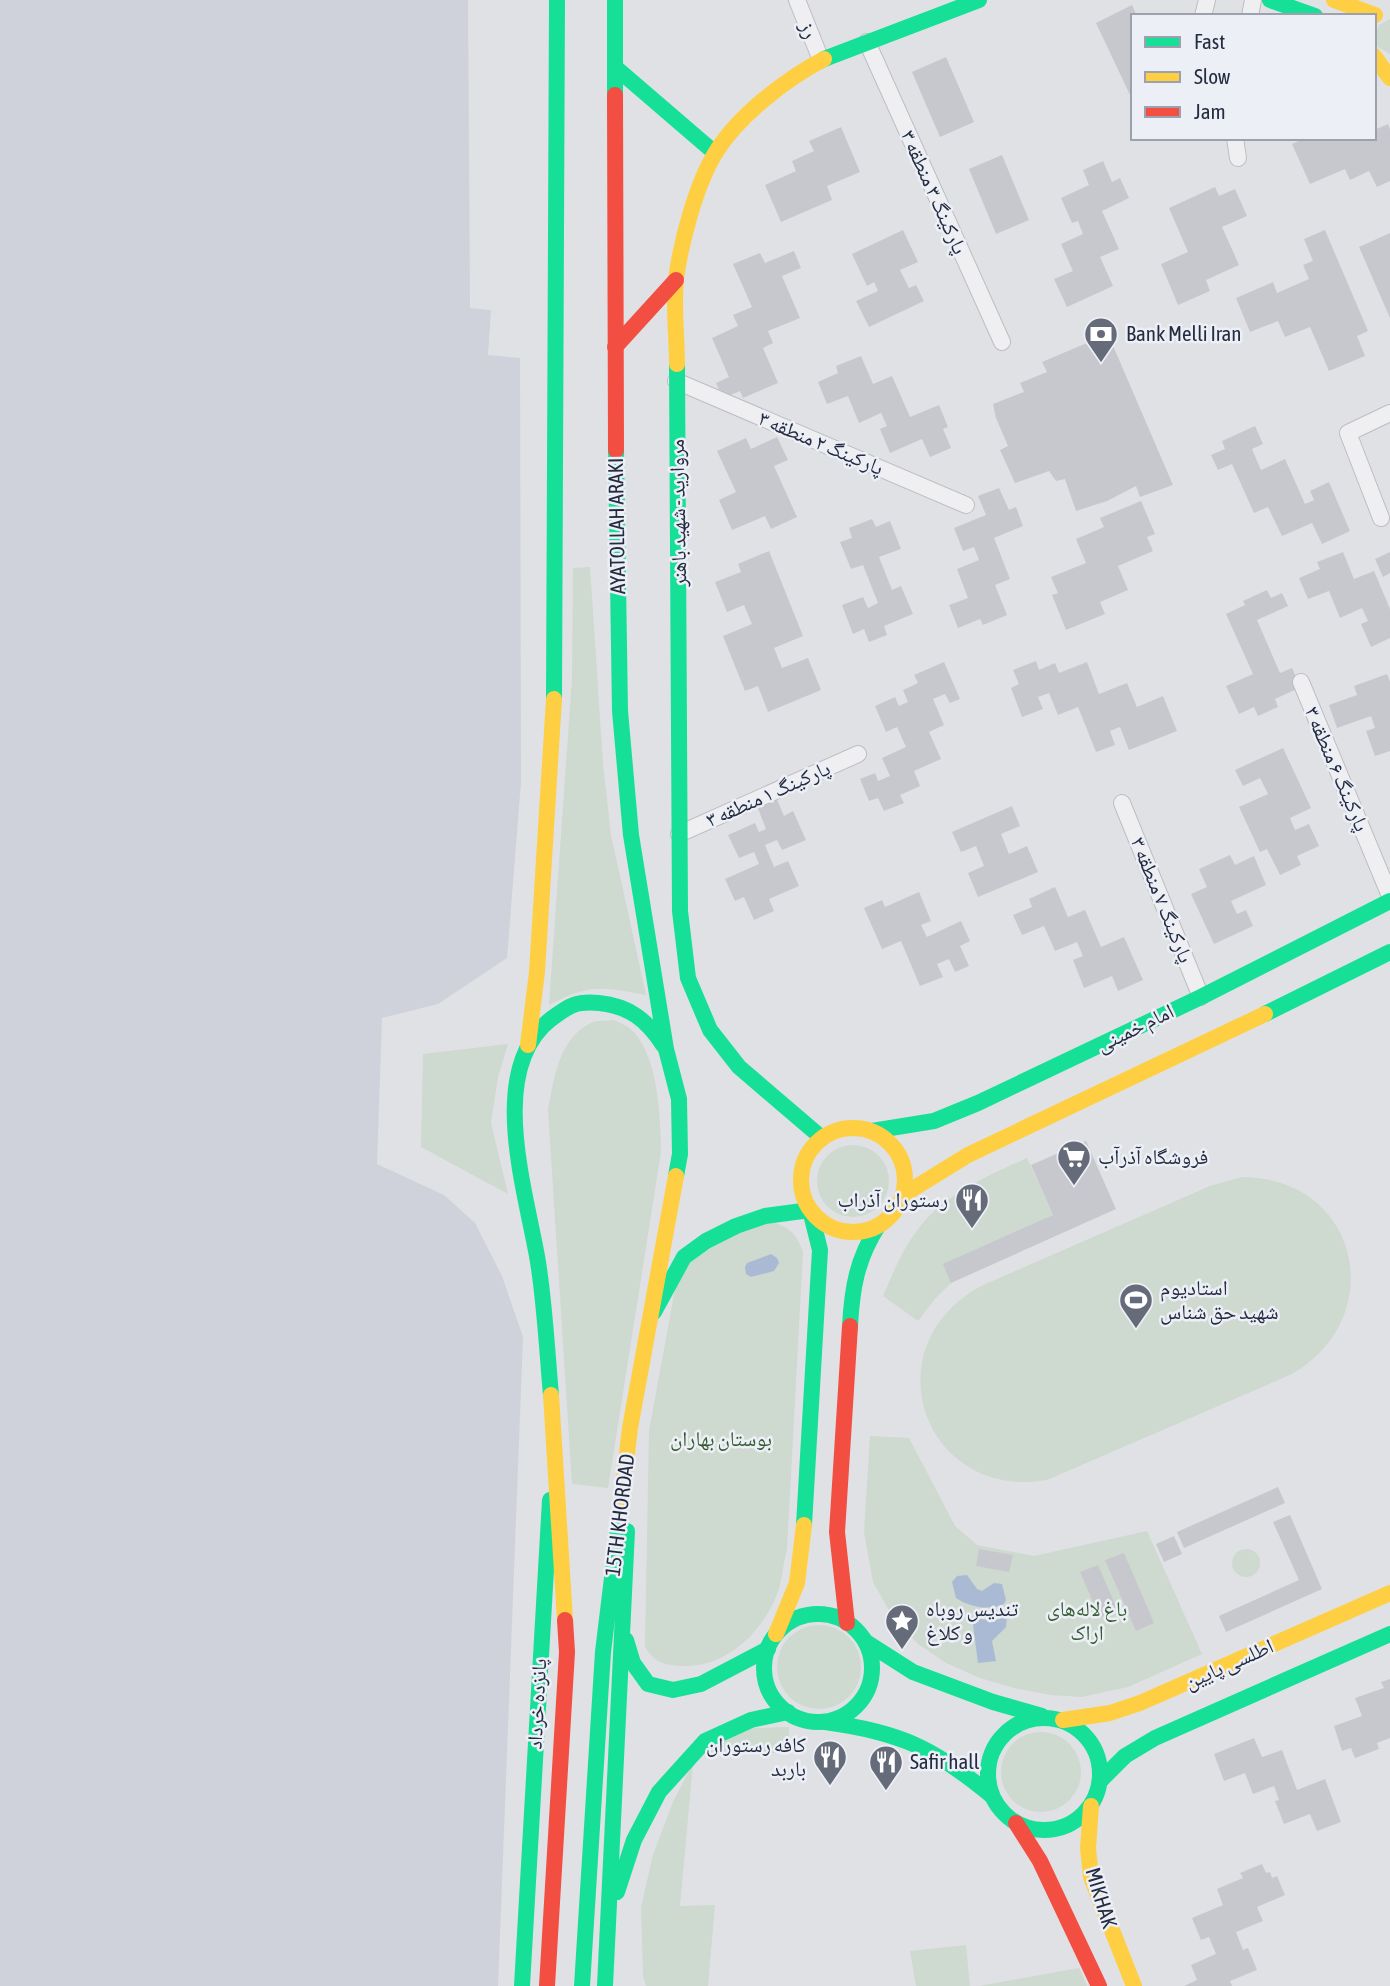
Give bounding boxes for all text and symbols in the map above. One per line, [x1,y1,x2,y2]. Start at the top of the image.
legend [1131,14,1376,140]
street label: رز [795,17,824,42]
text: Fast [1194,29,1225,53]
text: Slow [1194,64,1231,88]
text: Jam [1194,99,1226,123]
street label: پارکینگ ۳ منطقه ۳ [896,126,973,258]
bank icon: Bank Melli Iran [1082,315,1120,364]
place label: Bank Melli Iran [1126,321,1242,345]
street label: پارکینگ ۲ منطقه ۳ [755,405,887,480]
street label: مروارید - شهید باهنر [664,439,691,588]
street label: AYATOLLAH ARAKI [603,458,629,594]
street label: پارکینگ ۶ منطقه ۳ [1300,703,1375,835]
street label: پارکینگ ۱ منطقه ۳ [702,755,834,832]
street label: پارکینگ ۷ منطقه ۳ [1126,833,1199,966]
street label: امام خمینی [1092,998,1179,1059]
supermarket icon: فروشگاه آذرآب [1055,1138,1093,1187]
place label: فروشگاه آذرآب [1098,1144,1208,1169]
restaurant icon: رستوران آذراب [953,1181,991,1230]
place label: رستوران آذراب [837,1187,948,1212]
place label: استادیوم شهید حق شناس [1160,1275,1278,1325]
sports icon: استادیوم شهید حق شناس [1117,1281,1155,1330]
park label: بوستان بهاران [670,1426,772,1451]
street label: 15TH KHORDAD [600,1452,638,1577]
place label: تندیس روباه و کلاغ [926,1596,1018,1646]
park label: باغ لاله‌های اراک [1047,1596,1127,1644]
place icon: تندیس روباه و کلاغ [883,1602,921,1651]
street label: اطلسی پایین [1180,1633,1278,1695]
street label: پانزده خرداد [522,1658,552,1750]
place label: کافه رستوران باربد [706,1732,806,1781]
restaurant icon: کافه رستوران باربد [811,1738,849,1787]
restaurant icon: Safir hall [867,1743,905,1792]
place label: Safir hall [910,1749,980,1773]
street label: MIKHAK [1081,1864,1123,1932]

